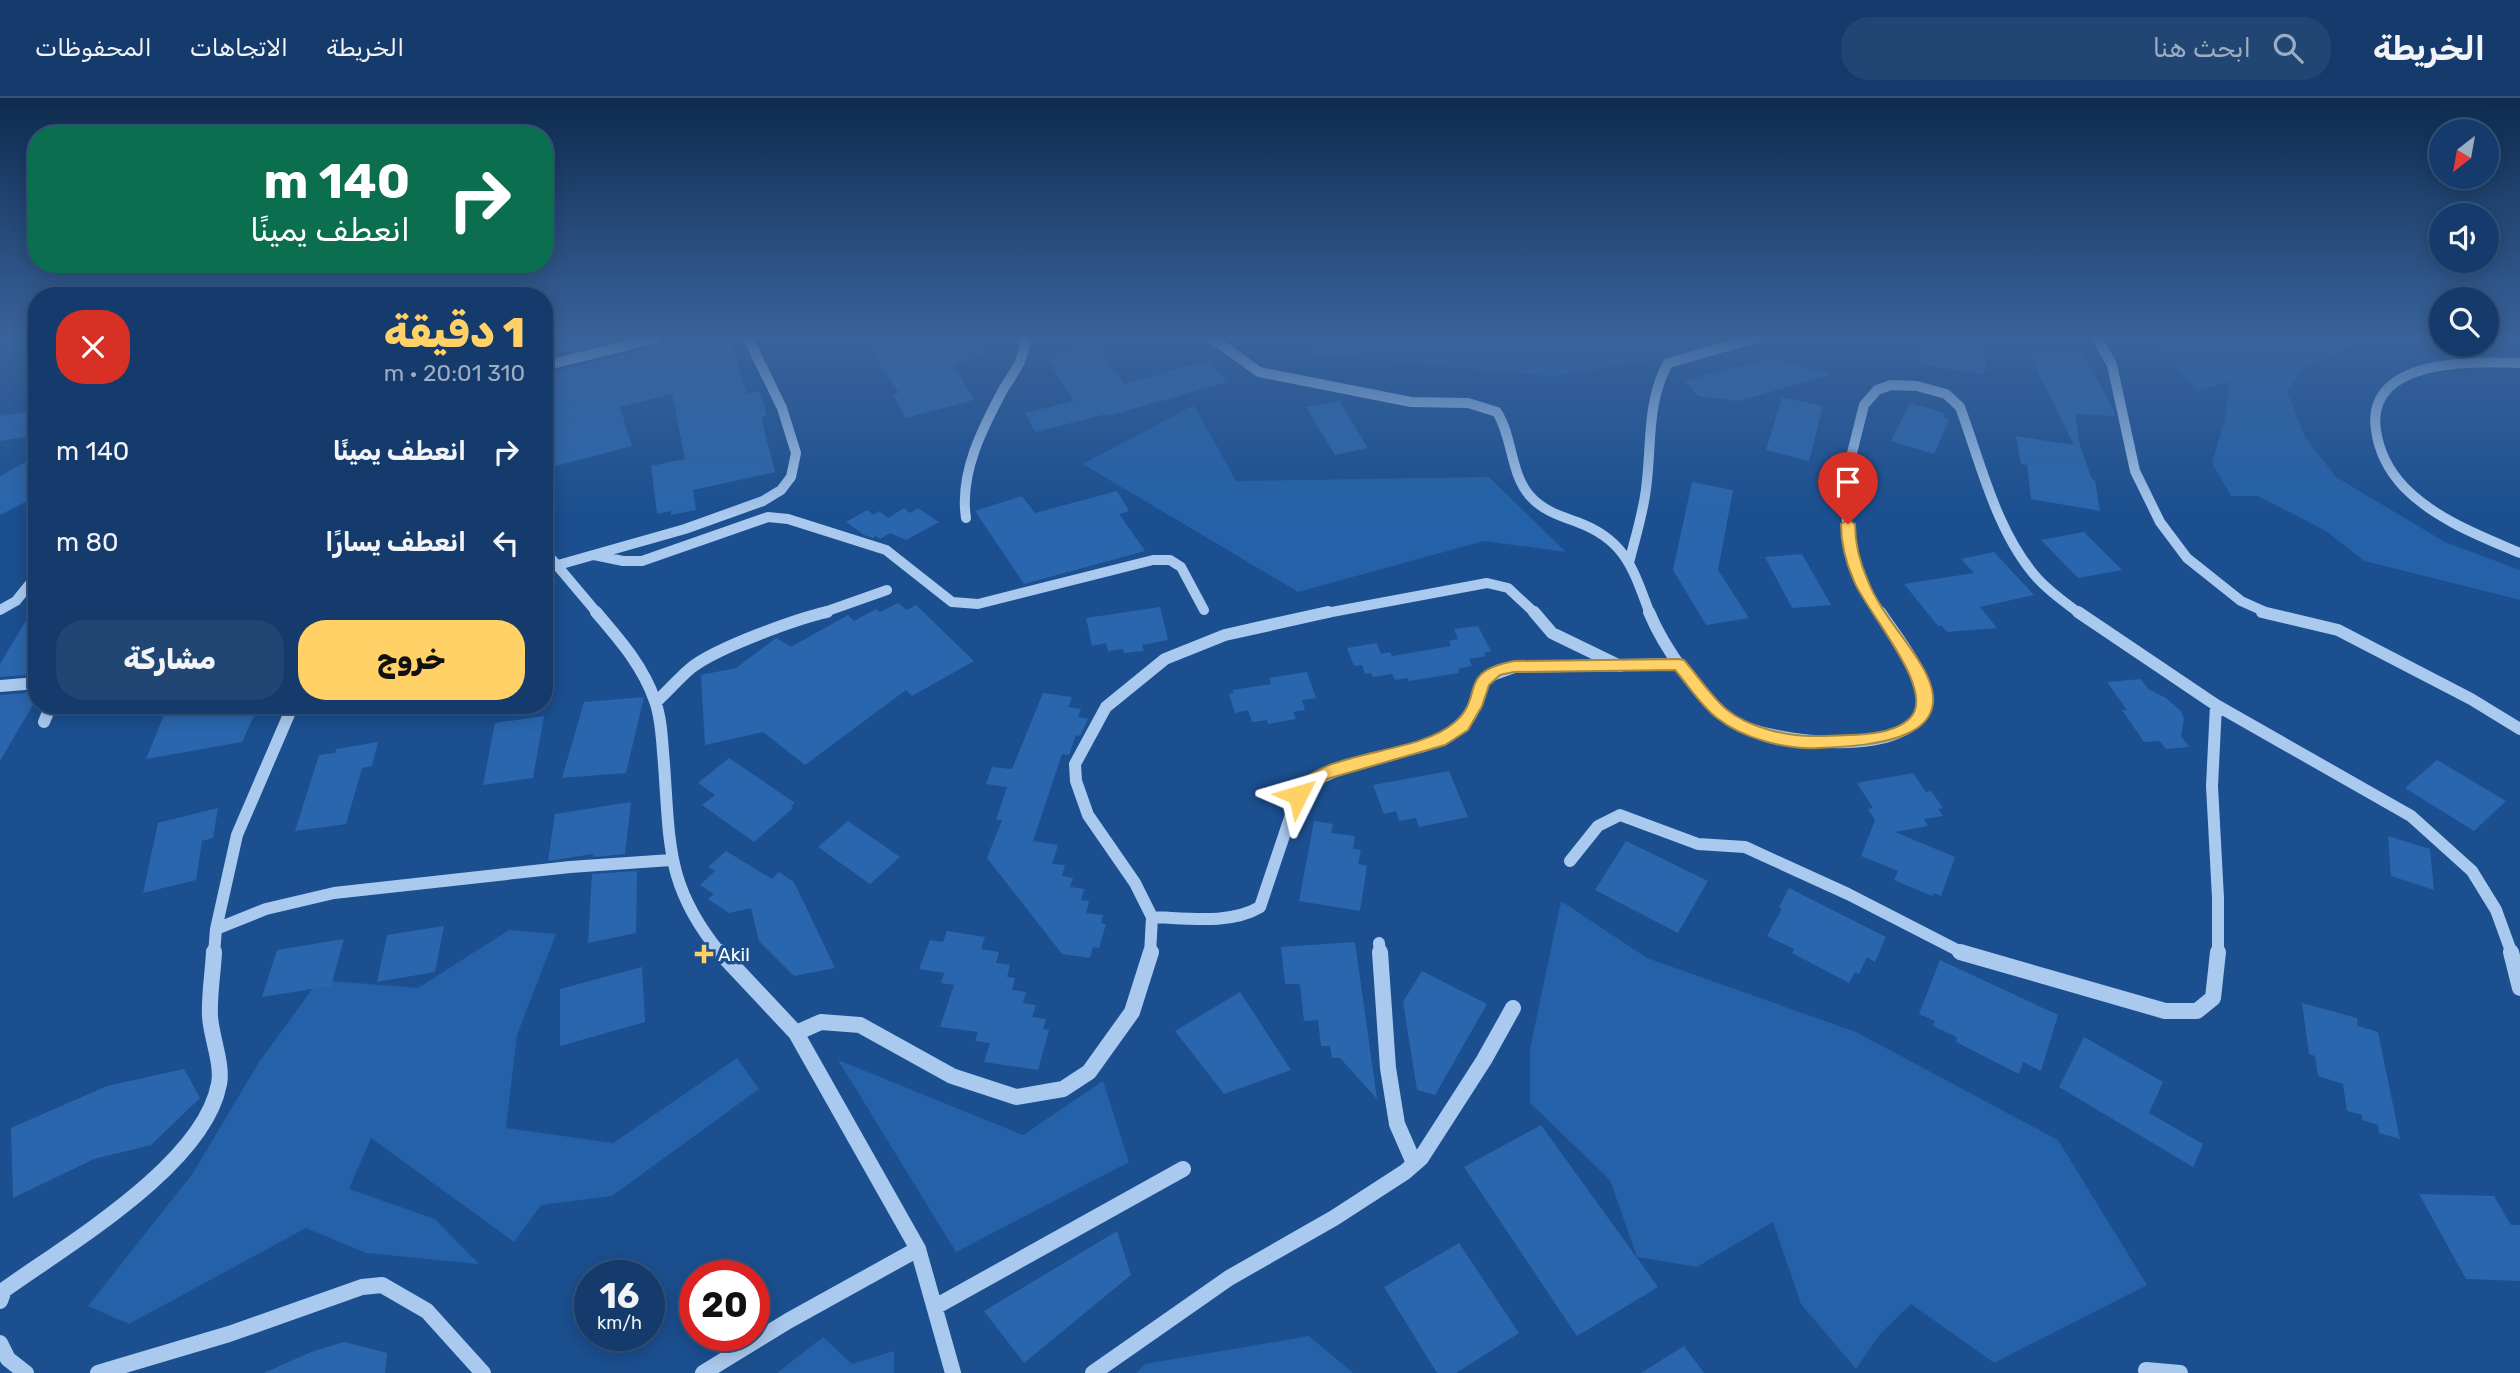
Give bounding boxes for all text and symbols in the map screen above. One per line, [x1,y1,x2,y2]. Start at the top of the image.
search box [1841,17,2331,80]
icon: search [2269,29,2307,67]
text: الخريطة [2373,29,2485,68]
text: ابحث هنا [2153,33,2251,64]
text: المحفوظات [35,34,152,62]
text: الاتجاهات [190,34,288,62]
text: الخريطة [326,34,404,62]
north arrow [2429,119,2499,189]
map controls [2429,119,2499,357]
text: 140 m [264,152,410,210]
icon: right [434,154,525,245]
button: sound [2429,203,2499,273]
text: انعطف يمينًا [250,211,410,249]
button: search [2429,287,2499,357]
text: 1 دقيقة [384,308,525,358]
button: close [56,310,130,384]
text: 310 m · 20:01 [384,359,525,387]
icon: right [487,433,525,471]
text: 140 m [56,436,129,467]
text: انعطف يمينًا [333,436,466,467]
pin [1818,452,1878,524]
icon: arrive [1829,463,1867,501]
icon: left [487,524,525,562]
text: 80 m [56,527,119,558]
text: انعطف يسارًا [325,527,466,558]
button: مشاركة [56,620,284,700]
button: خروج [298,620,525,700]
position arrow [1261,758,1335,832]
place label: Akil [718,943,750,966]
marker: Akil [696,946,712,962]
speed limit sign: 20 [679,1260,770,1351]
text: 16 [599,1275,640,1317]
text: km/h [597,1312,642,1334]

